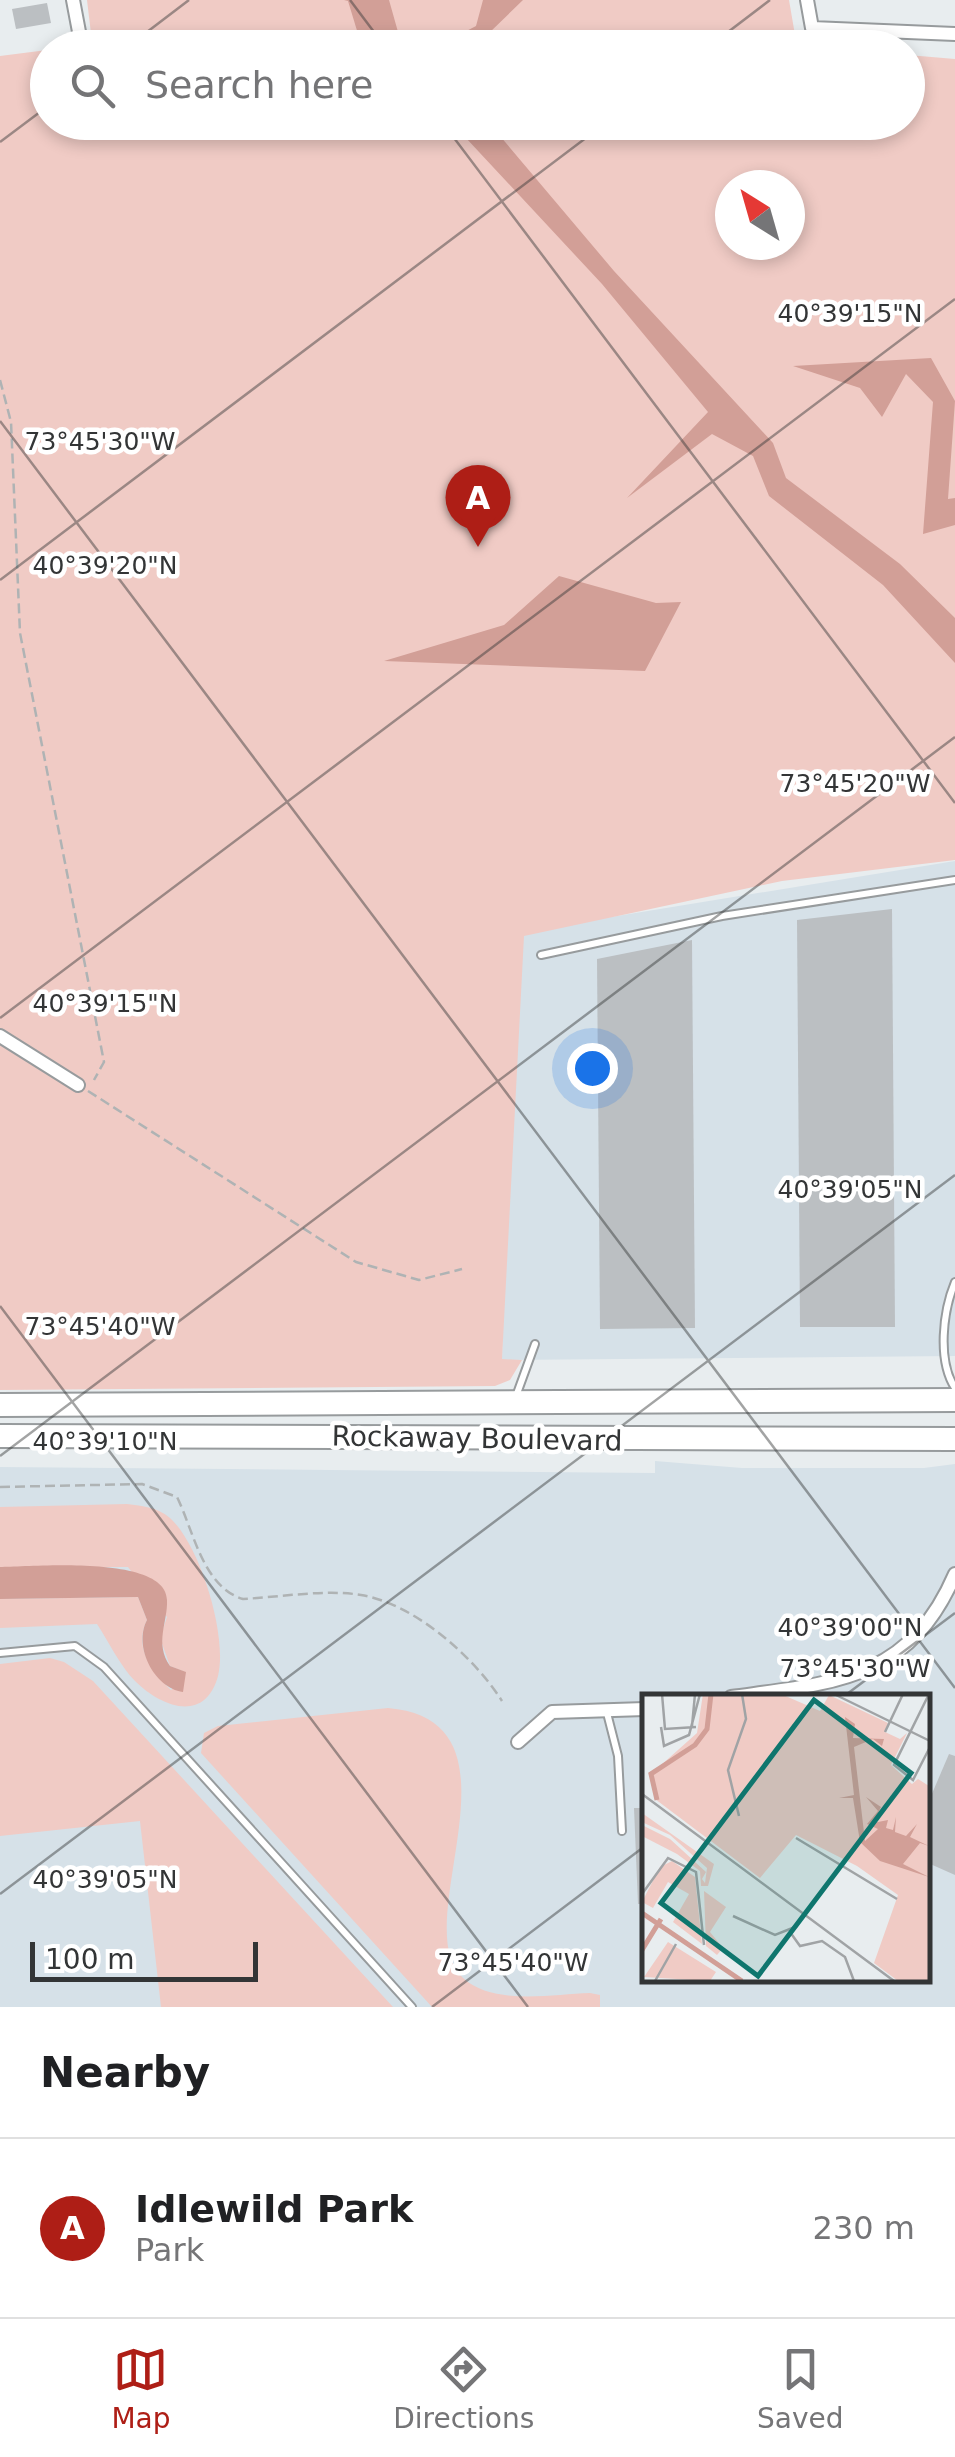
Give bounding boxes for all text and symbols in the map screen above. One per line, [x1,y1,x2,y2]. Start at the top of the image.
search box [30,30,925,140]
icon: search [65,58,120,113]
text: Search here [145,63,373,107]
north arrow [715,170,805,260]
text: 40°39'15"N [777,299,923,328]
text: 73°45'30"W [24,427,176,456]
pin: A [446,464,510,547]
text: 40°39'20"N [32,551,178,580]
text: 73°45'20"W [779,769,931,798]
text: 40°39'15"N [32,989,178,1018]
your location [567,1043,618,1094]
text: 40°39'05"N [777,1175,923,1204]
text: 73°45'40"W [24,1312,176,1341]
street label: Rockaway Boulevard [331,1419,623,1458]
text: 40°39'10"N [32,1427,178,1456]
text: 40°39'00"N [777,1613,923,1642]
text: 73°45'30"W [779,1654,931,1683]
inset map [642,1694,930,1982]
text: 40°39'05"N [32,1865,178,1894]
scale bar [30,1937,258,1982]
text: 100 m [45,1943,135,1976]
text: 73°45'40"W [437,1948,589,1977]
text: Nearby [40,2048,210,2097]
text: Idlewild Park [135,2187,413,2231]
text: A [60,2209,85,2247]
text: 230 m [813,2209,915,2247]
text: Park [135,2231,204,2269]
tab: Map [111,2342,170,2435]
tab: Directions [393,2342,534,2435]
tab: Saved [757,2342,844,2435]

